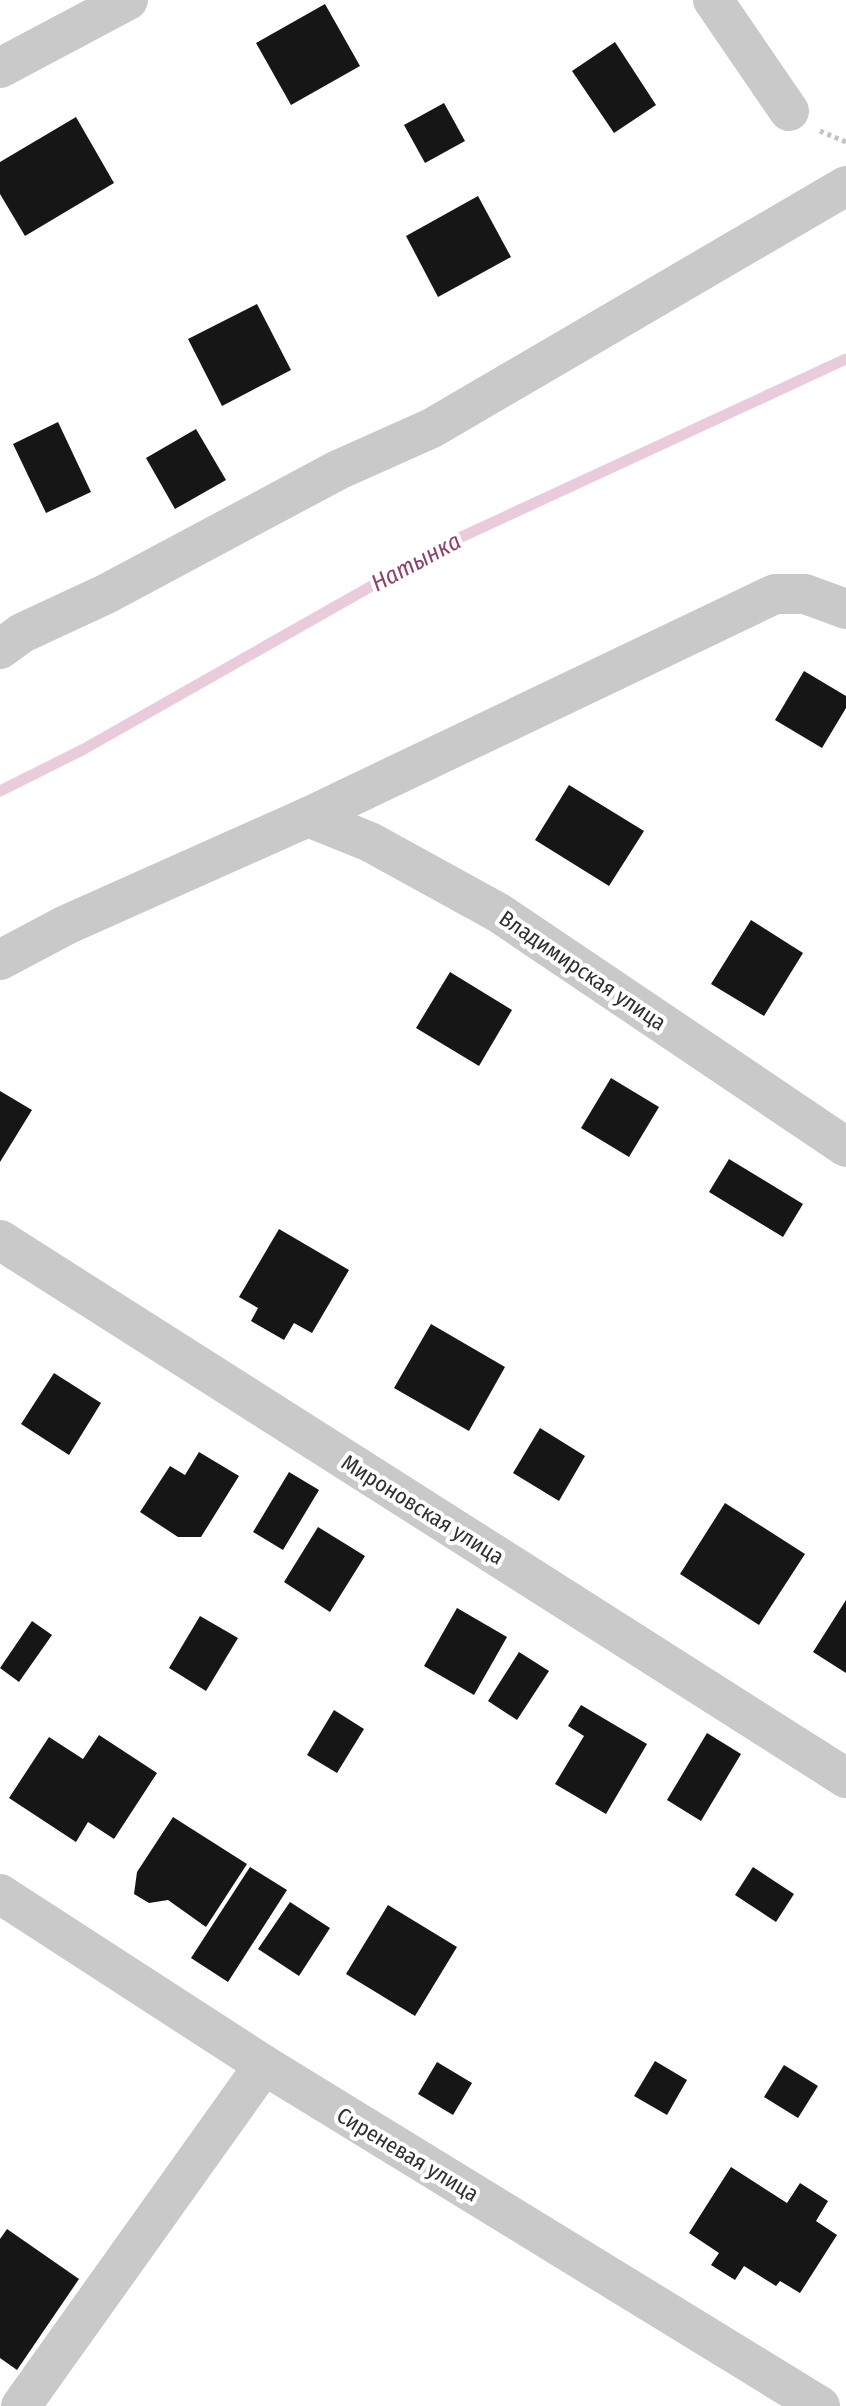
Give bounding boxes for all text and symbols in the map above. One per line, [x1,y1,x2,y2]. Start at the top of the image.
water label: Натынка [366,527,466,597]
street label: Владимирская улица [494,905,671,1036]
street label: Мироновская улица [337,1449,509,1570]
street label: Сиреневая улица [332,2101,484,2207]

